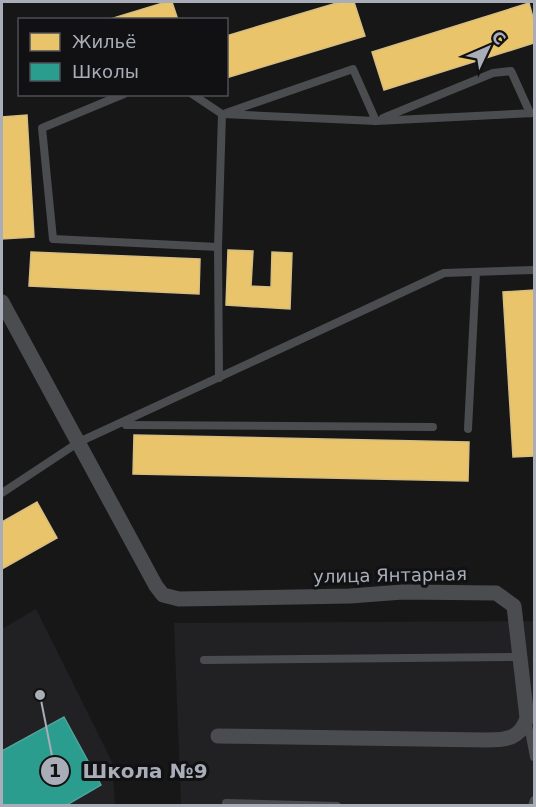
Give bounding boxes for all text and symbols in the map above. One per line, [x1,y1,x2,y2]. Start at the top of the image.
legend [18,18,228,96]
north arrow [458,18,518,78]
text: С [488,27,509,49]
text: Жильё [72,31,136,52]
text: Школы [72,61,139,82]
street label: улица Янтарная [313,563,467,587]
callout: Школа №9 [40,752,219,790]
text: Школа №9 [82,759,208,783]
text: 1 [49,760,61,781]

